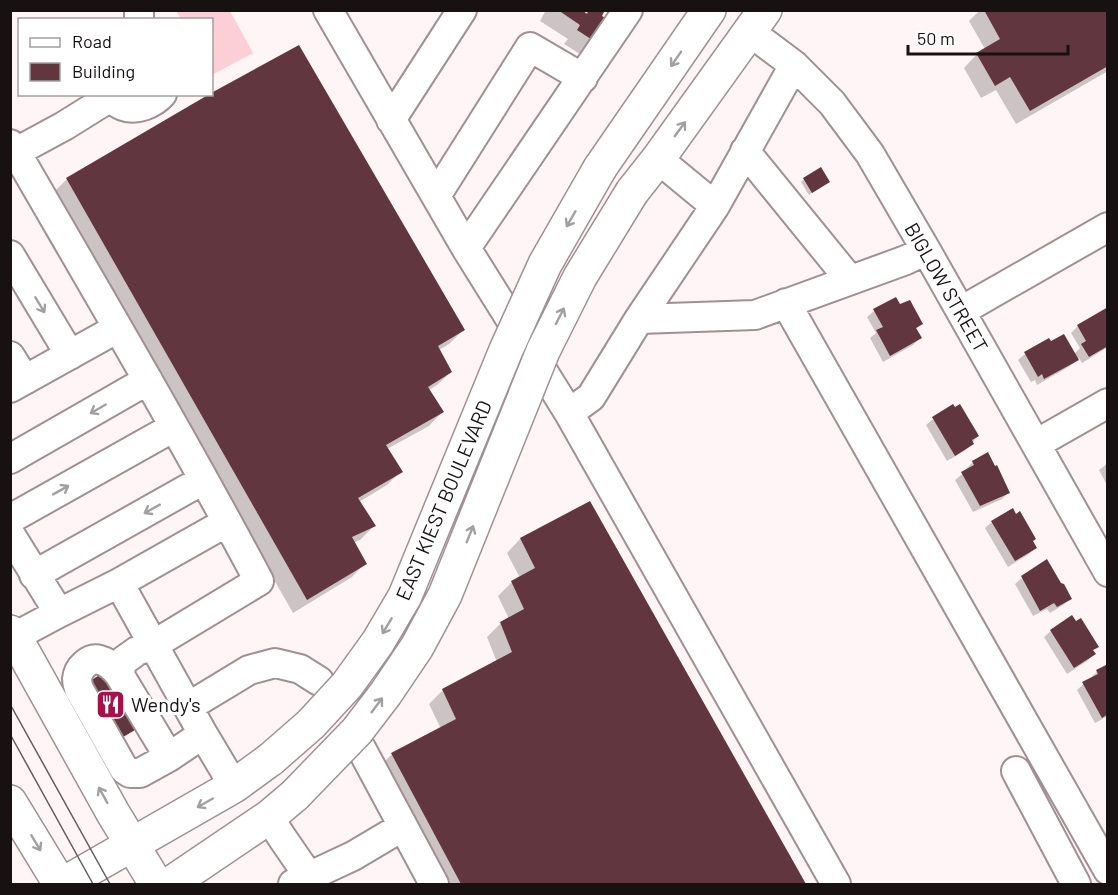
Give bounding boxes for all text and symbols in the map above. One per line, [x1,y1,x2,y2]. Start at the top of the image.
legend [18,18,213,96]
scale bar [908,18,1068,56]
text: 50 m [917,27,955,49]
text: Road [72,30,112,52]
one-way arrow [670,50,682,66]
text: Building [72,60,135,82]
one-way arrow [673,121,686,137]
one-way arrow [565,210,577,227]
street label: BIGLOW STREET [900,218,994,356]
one-way arrow [35,296,47,313]
one-way arrow [555,307,567,325]
street label: EAST KIEST BOULEVARD [390,397,496,603]
one-way arrow [89,404,106,416]
one-way arrow [53,484,70,496]
one-way arrow [144,503,161,515]
one-way arrow [465,526,476,544]
one-way arrow [381,617,393,634]
restaurant icon: Wendy's [94,688,126,720]
place label: Wendy's [131,692,201,716]
one-way arrow [370,697,383,713]
one-way arrow [97,786,108,804]
one-way arrow [197,798,214,810]
one-way arrow [30,834,42,851]

